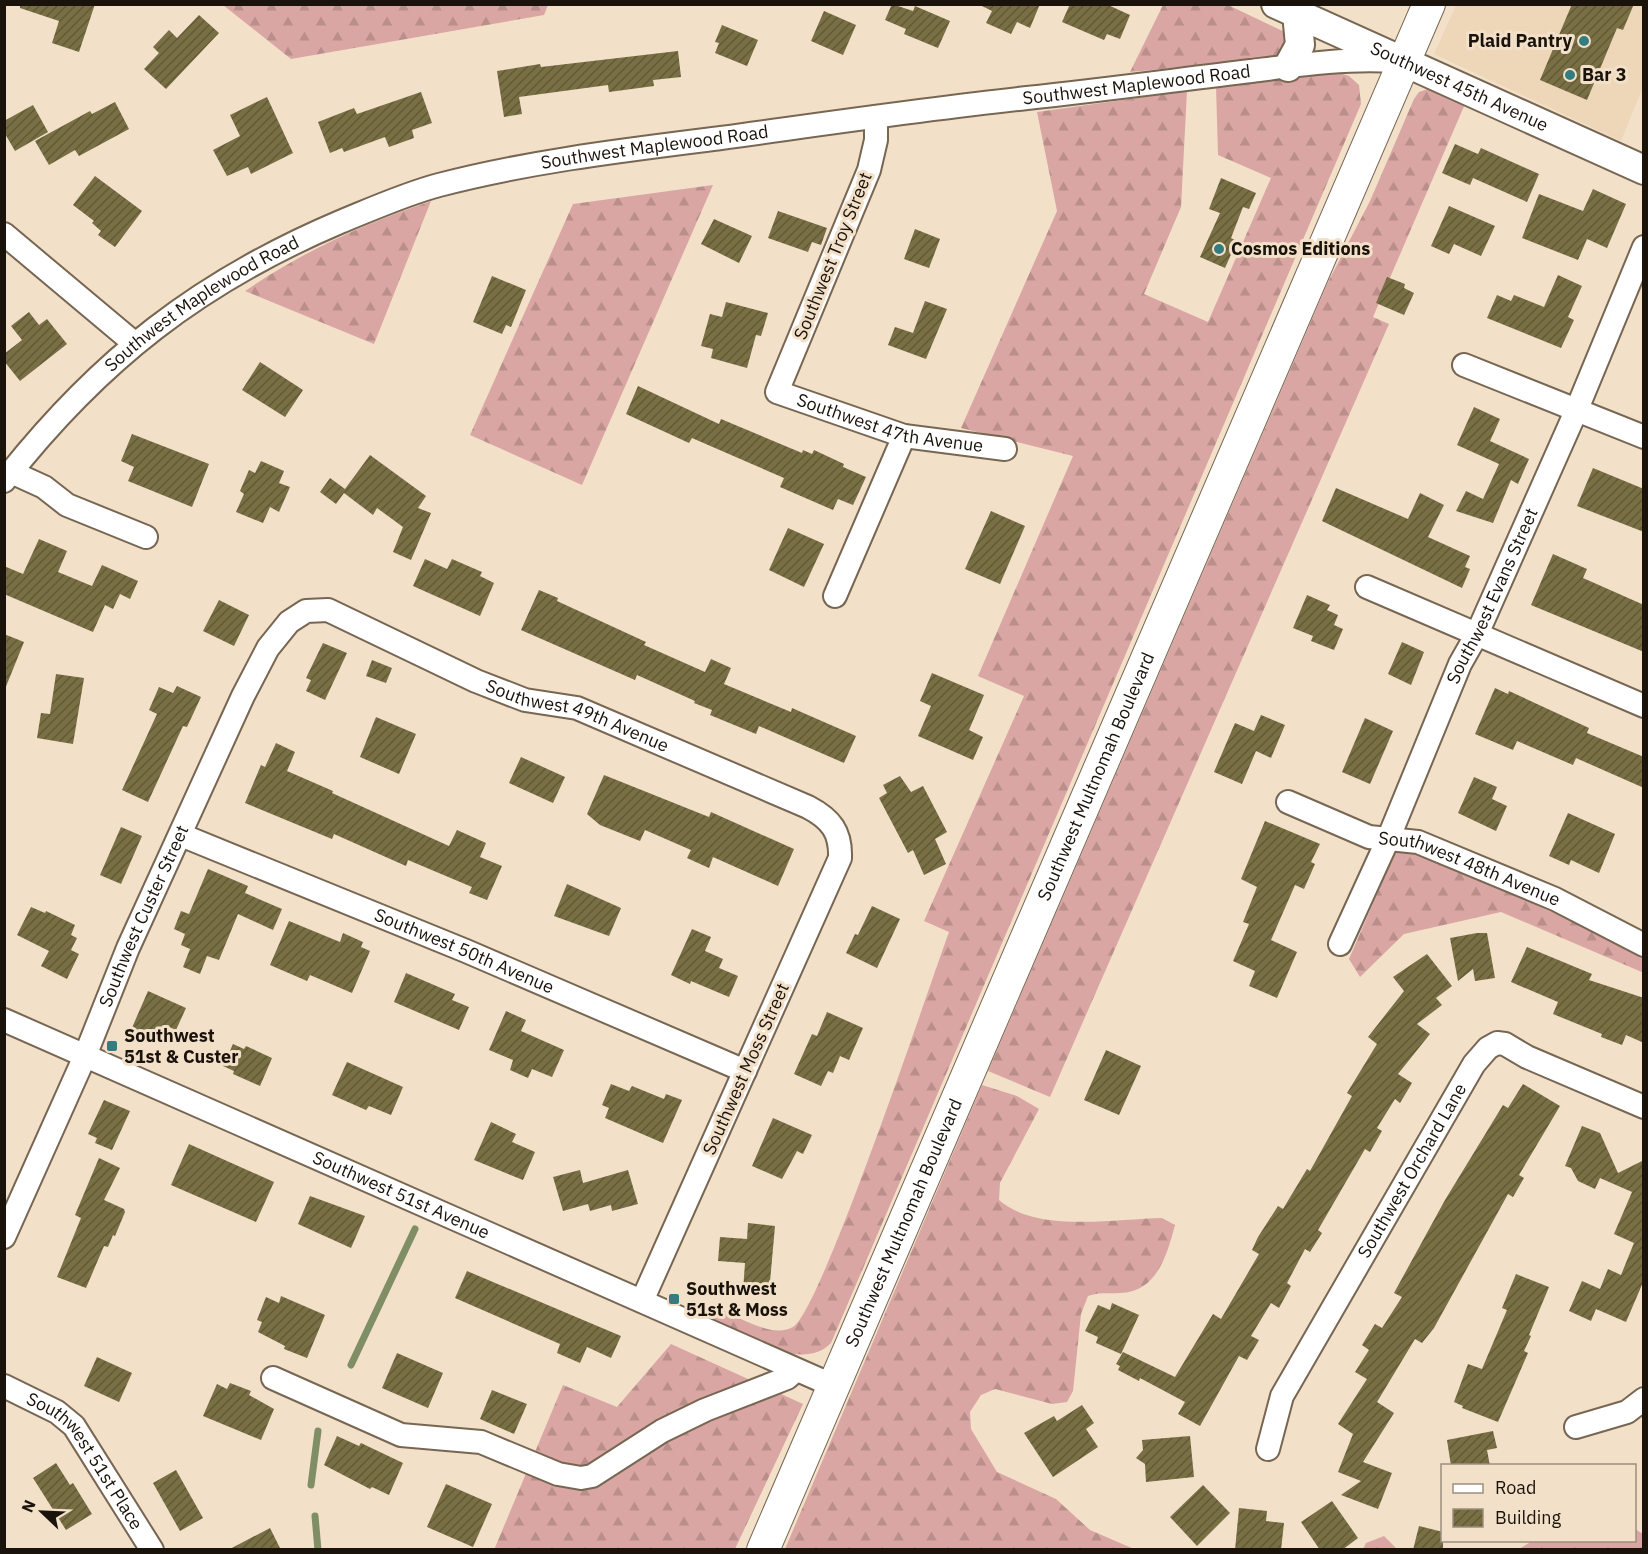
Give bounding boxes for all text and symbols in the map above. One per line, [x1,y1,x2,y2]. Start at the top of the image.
place label: Plaid Pantry [1468,29,1572,52]
marker: Plaid Pantry [1577,34,1591,48]
street label: Southwest 45th Avenue [1367,36,1552,136]
street label: Southwest Maplewood Road [1021,59,1252,109]
place label: Bar 3 [1582,63,1627,86]
marker: Bar 3 [1563,68,1577,82]
street label: Southwest Maplewood Road [539,120,770,174]
street label: Southwest Troy Street [788,169,877,343]
street label: Southwest Maplewood Road [100,230,302,376]
place label: Cosmos Editions [1231,237,1370,260]
marker: Cosmos Editions [1212,242,1226,256]
street label: Southwest 47th Avenue [794,388,985,457]
street label: Southwest Evans Street [1441,504,1543,687]
street label: Southwest Multnomah Boulevard [1032,649,1159,904]
street label: Southwest 49th Avenue [482,674,673,757]
street label: Southwest Custer Street [94,821,194,1010]
street label: Southwest 48th Avenue [1377,826,1564,911]
street label: Southwest 50th Avenue [371,903,558,999]
street label: Southwest Moss Street [697,979,794,1158]
place label: Southwest 51st & Custer [124,1024,238,1068]
marker: Southwest 51st & Custer [105,1039,119,1053]
street label: Southwest Orchard Lane [1352,1079,1471,1262]
street label: Southwest Multnomah Boulevard [840,1095,967,1351]
street label: Southwest 51st Avenue [309,1146,493,1244]
place label: Southwest 51st & Moss [686,1277,788,1321]
marker: Southwest 51st & Moss [667,1292,681,1306]
street label: Southwest 51st Place [23,1387,148,1534]
legend [1441,1464,1636,1542]
text: Road [1495,1476,1536,1499]
north arrow [12,1482,72,1542]
text: N [17,1497,40,1515]
text: Building [1495,1506,1562,1529]

